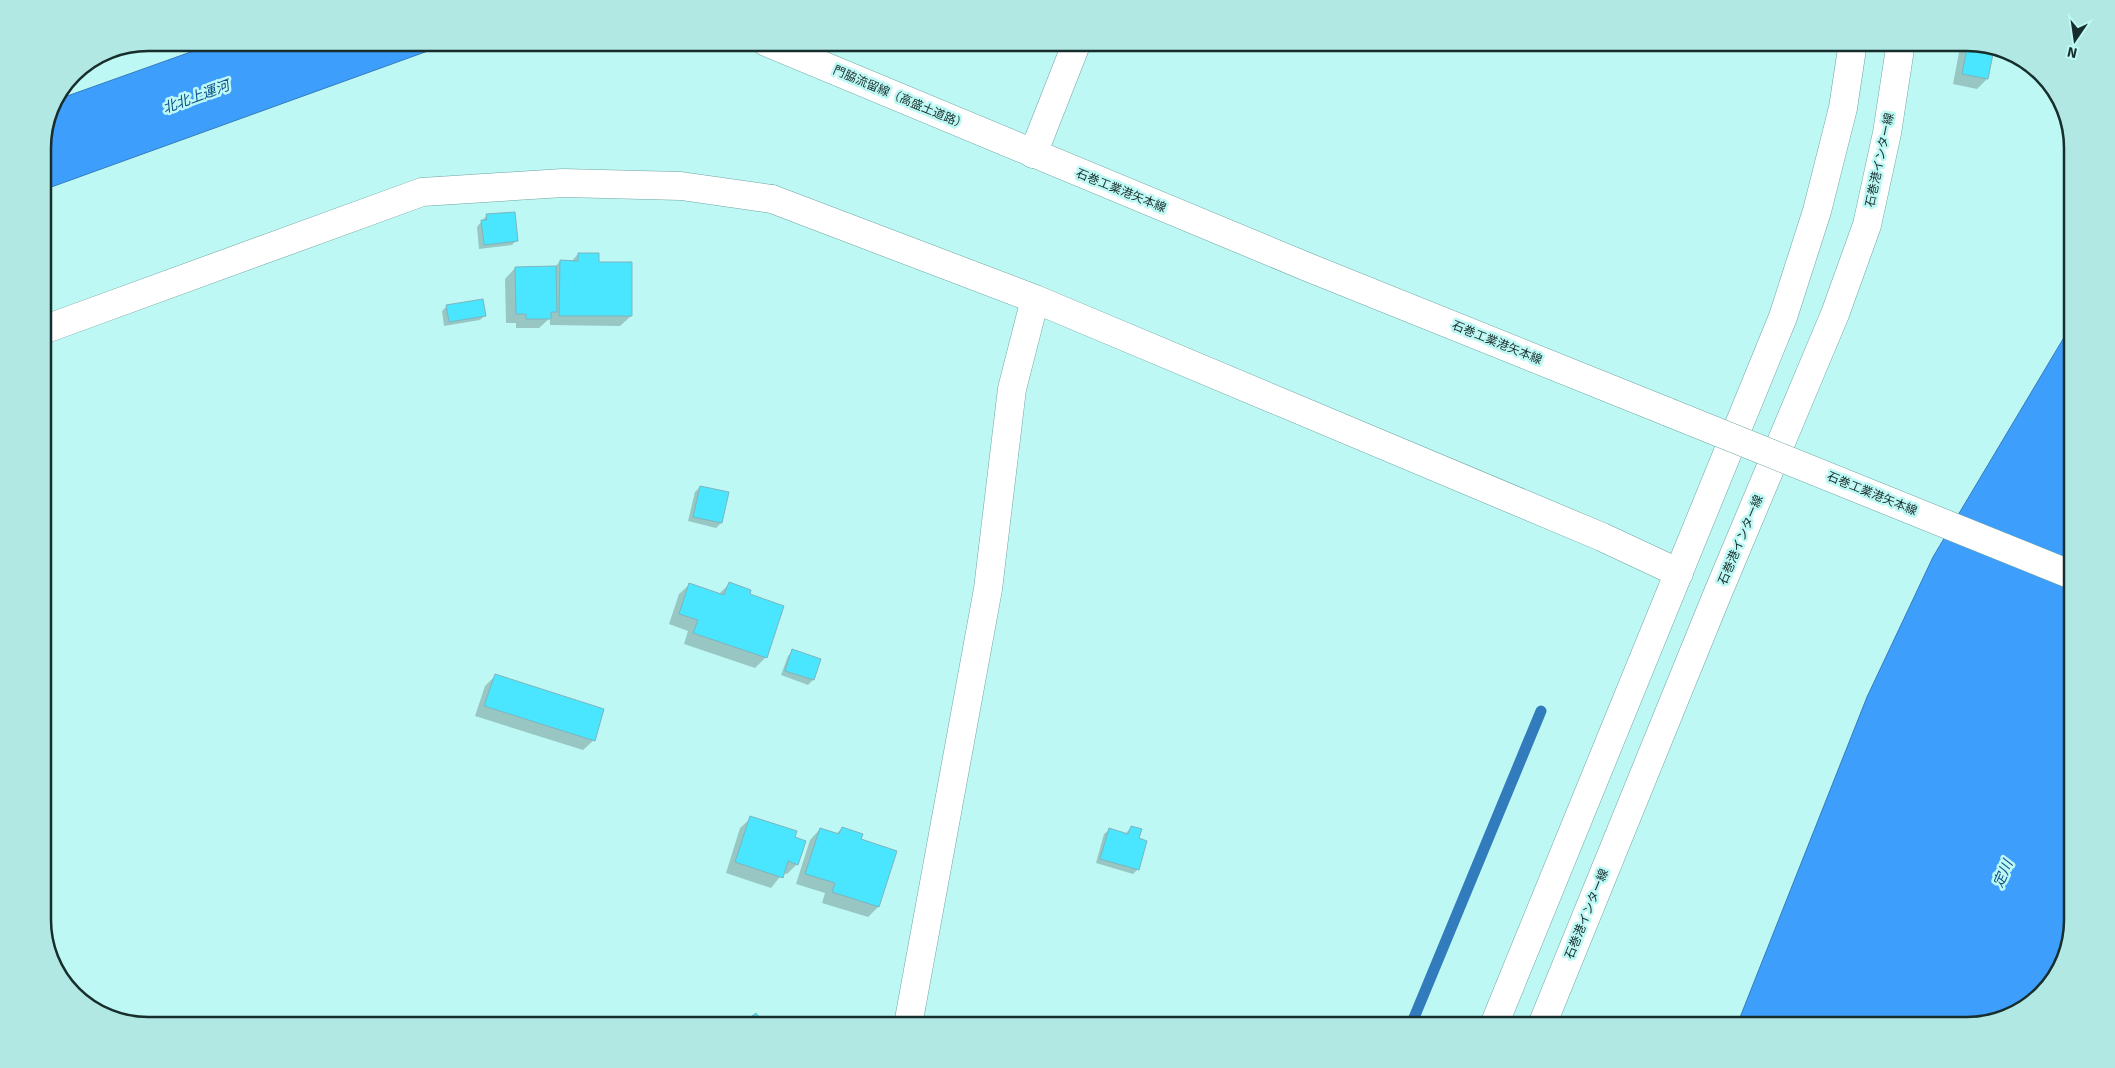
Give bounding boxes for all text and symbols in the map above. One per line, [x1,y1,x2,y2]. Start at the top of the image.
north arrow [2050,15,2100,65]
text: N [2066,43,2079,62]
street label: 門脇流留線（高盛土道路） [831,63,969,133]
water label: 北北上運河 [160,76,235,117]
street label: 石巻港インター線 [1863,111,1897,209]
street label: 石巻工業港矢本線 [1074,166,1168,216]
street label: 石巻工業港矢本線 [1450,318,1544,368]
street label: 石巻工業港矢本線 [1825,469,1919,519]
street label: 石巻港インター線 [1715,493,1767,587]
water label: 定川 [1990,856,2017,890]
street label: 石巻港インター線 [1562,867,1612,961]

